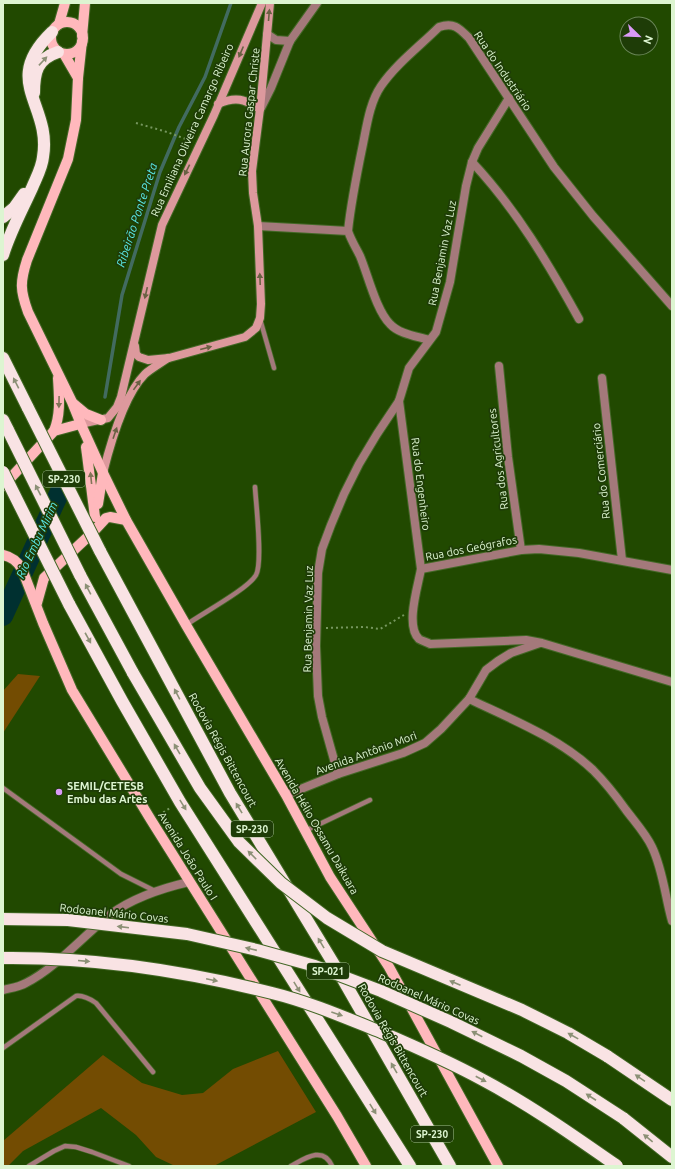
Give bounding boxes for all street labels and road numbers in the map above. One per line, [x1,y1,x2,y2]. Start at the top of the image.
street label: Rua do Industriário [472,29,534,113]
street label: Rua Emiliana Oliveira Camargo Ribeiro [148,42,236,218]
street label: Rua Aurora Gaspar Christe [236,47,262,177]
street label: Rua Benjamin Vaz Luz [426,199,458,307]
street label: Rua dos Agricultores [486,408,510,510]
street label: Rua do Comerciário [590,422,612,520]
street label: Rua do Engenheiro [409,437,433,531]
road number: SP-230 [43,471,85,487]
street label: Rua dos Geógrafos [424,533,518,563]
street label: Rua Benjamin Vaz Luz [301,565,315,673]
street label: Rodovia Régis Bittencourt [187,691,260,810]
street label: Avenida Antônio Mori [314,729,418,777]
street label: Avenida Hélio Ossamu Daikuara [273,756,361,896]
street label: Avenida João Paulo I [156,810,220,902]
road number: SP-230 [231,821,273,837]
street label: Rodoanel Mário Covas [59,901,169,925]
road number: SP-021 [307,963,349,979]
street label: Rodoanel Mário Covas [377,971,482,1027]
street label: Rodovia Régis Bittencourt [356,981,431,1099]
road number: SP-230 [411,1126,453,1142]

